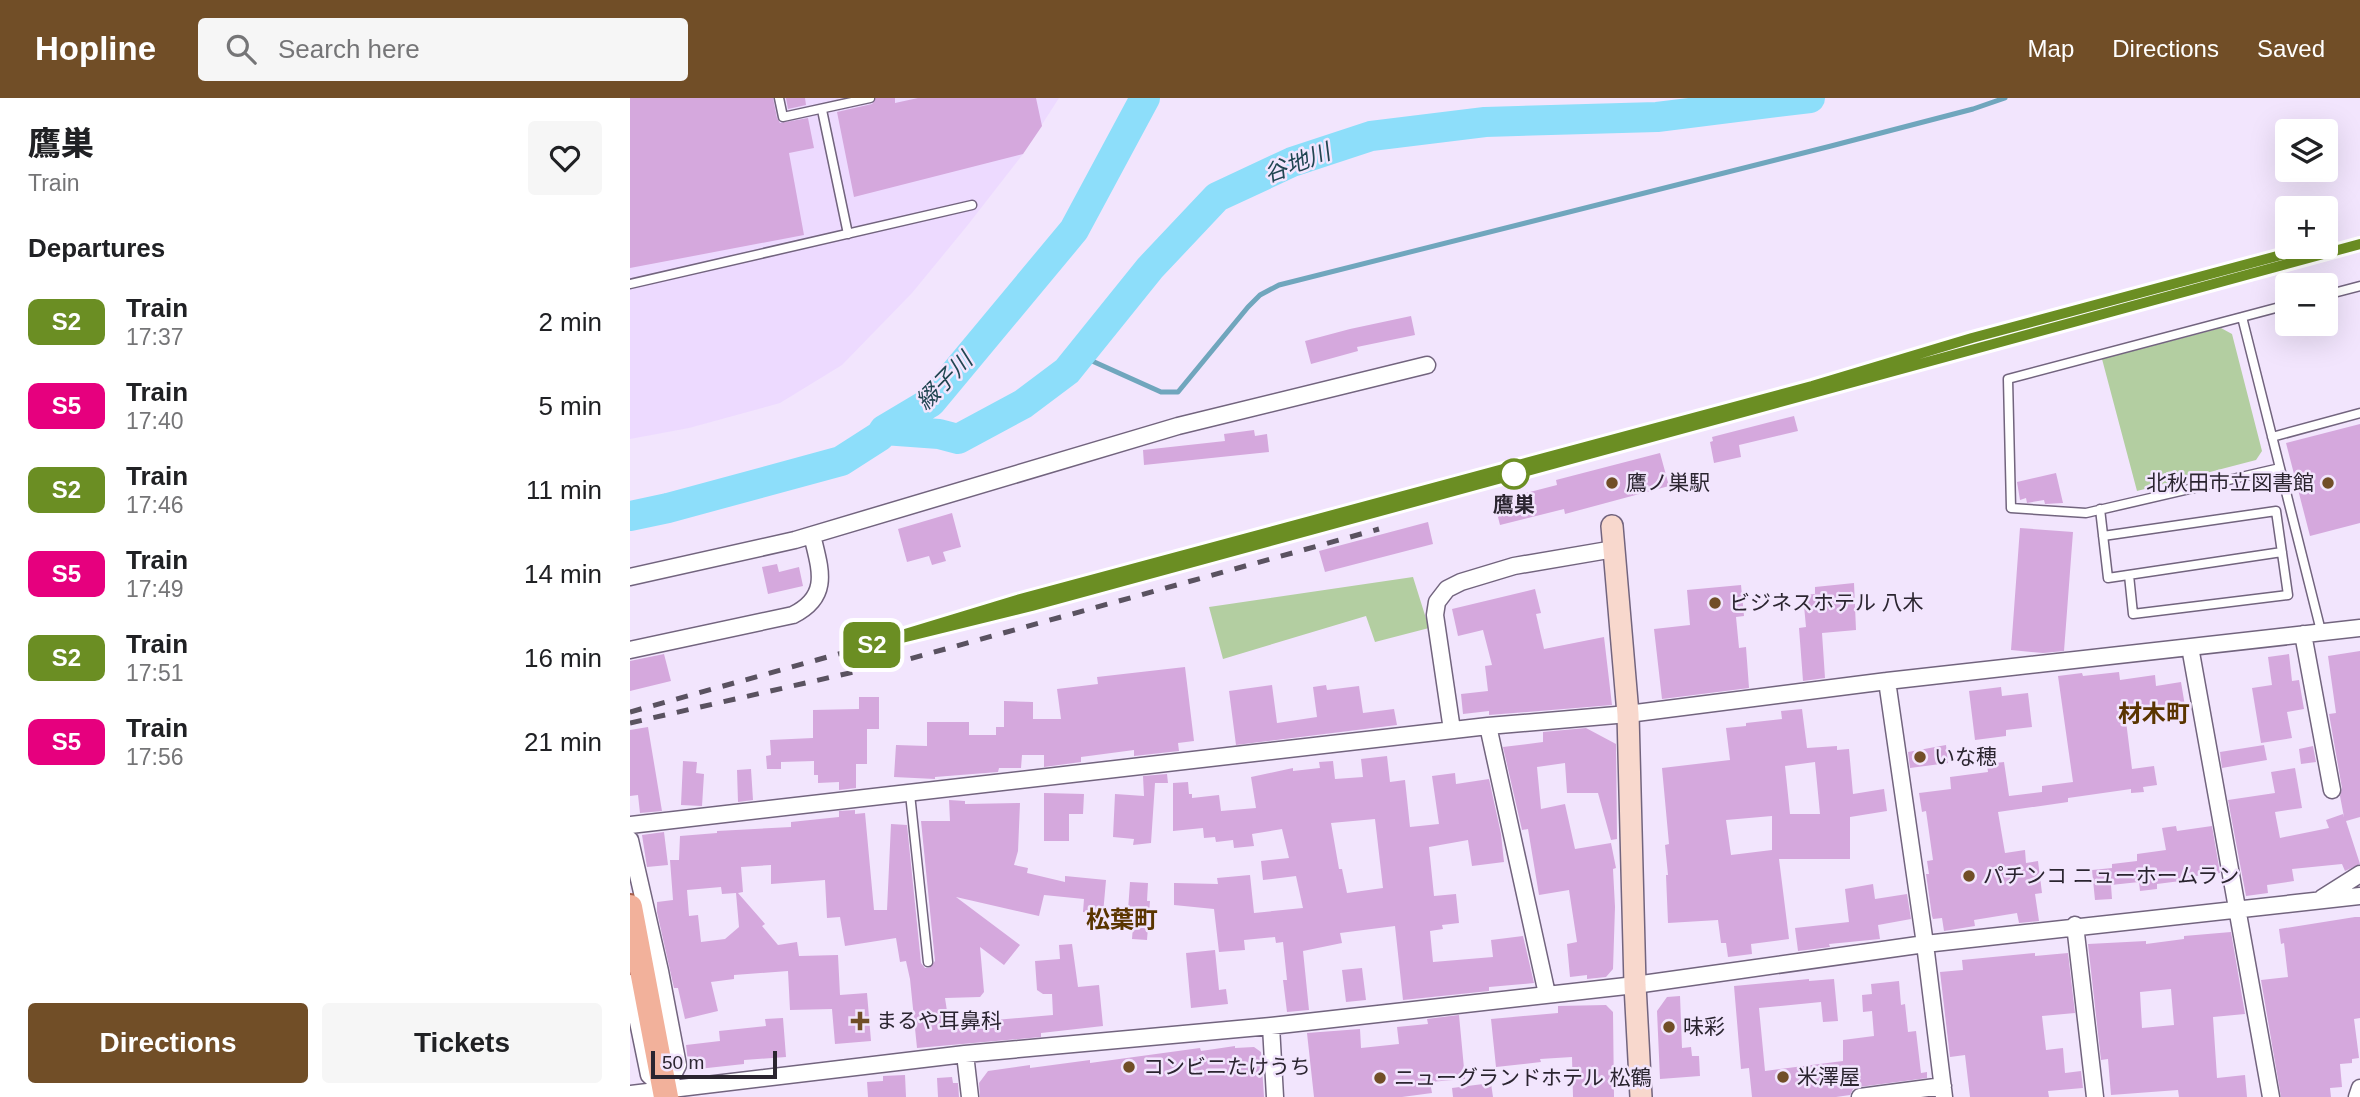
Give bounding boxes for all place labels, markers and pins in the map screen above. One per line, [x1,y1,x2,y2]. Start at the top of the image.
marker: 鷹巣 [1499,459,1529,489]
place label: 鷹ノ巣駅 [1626,471,1710,494]
place label: 北秋田市立図書館 [2146,471,2314,494]
marker: 鷹ノ巣駅 [1604,475,1620,491]
marker: 北秋田市立図書館 [2320,475,2336,491]
place label: 鷹巣 [1493,493,1535,516]
place label: ビジネスホテル 八木 [1729,591,1924,614]
marker: ビジネスホテル 八木 [1707,595,1723,611]
place label: いな穂 [1934,745,1997,768]
marker: いな穂 [1912,749,1928,765]
place label: パチンコ ニューホームラン [1983,864,2239,887]
marker: パチンコ ニューホームラン [1961,868,1977,884]
place label: まるや耳鼻科 [876,1009,1002,1032]
marker: まるや耳鼻科 [850,1011,870,1031]
place label: 味彩 [1683,1015,1725,1038]
marker: 味彩 [1661,1019,1677,1035]
place label: コンビニたけうち [1143,1055,1311,1078]
marker: コンビニたけうち [1121,1059,1137,1075]
place label: 米澤屋 [1797,1065,1860,1088]
place label: ニューグランドホテル 松鶴 [1394,1066,1652,1089]
marker: 米澤屋 [1775,1069,1791,1085]
marker: ニューグランドホテル 松鶴 [1372,1070,1388,1086]

